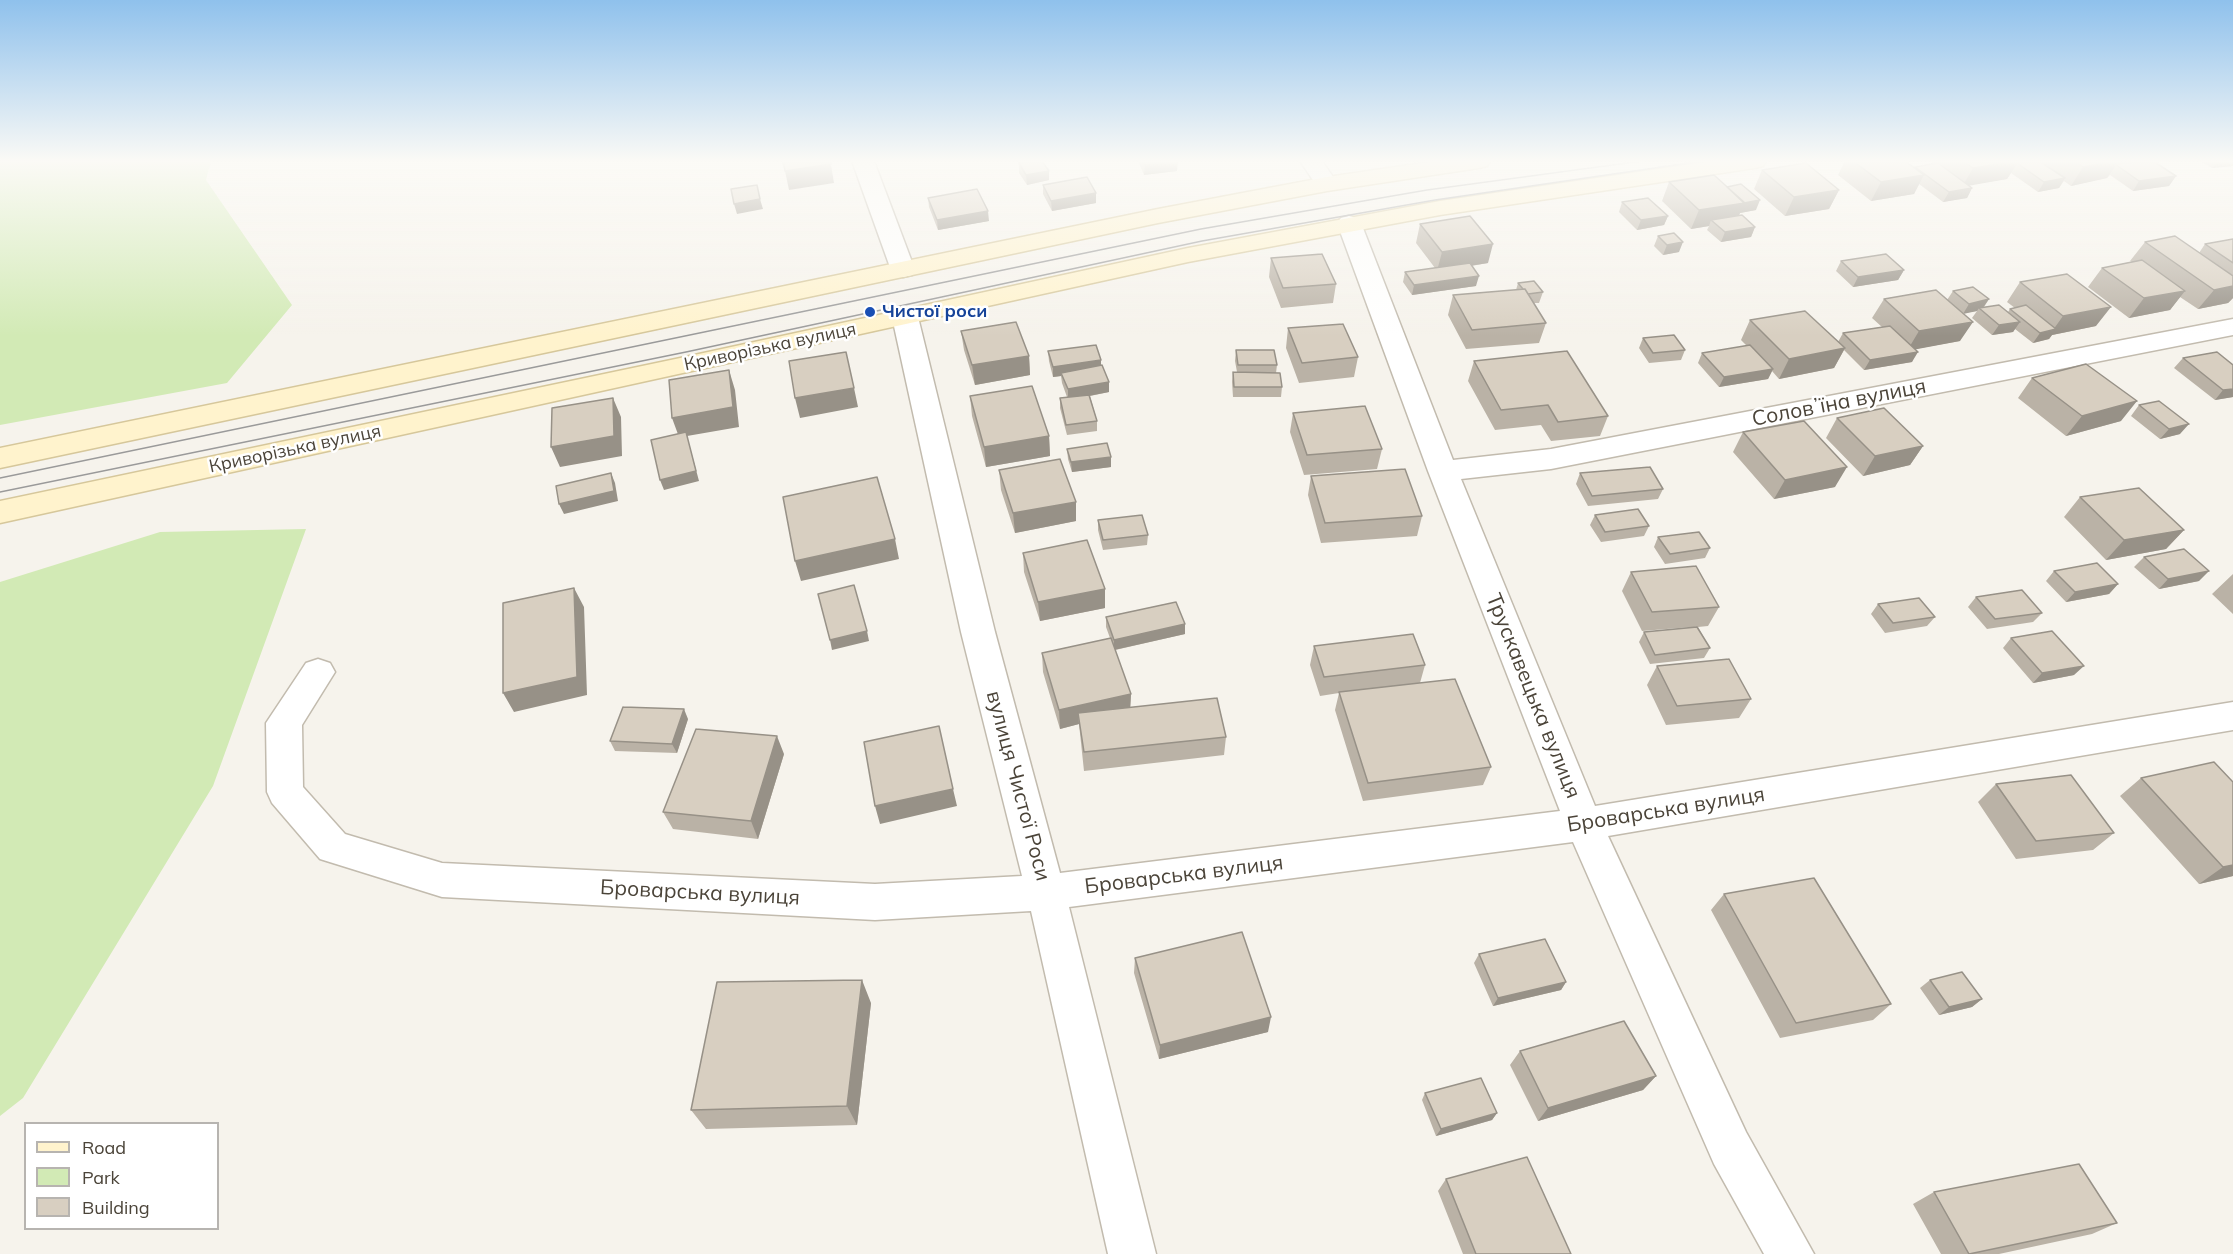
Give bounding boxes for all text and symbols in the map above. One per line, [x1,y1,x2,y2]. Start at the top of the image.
place label: Чистої роси [882,301,987,323]
marker: Чистої роси [863,305,877,319]
street label: Криворізька вулиця [682,318,858,376]
street label: Соловʼїна вулиця [1750,374,1928,432]
street label: Криворізька вулиця [207,420,383,478]
street label: Трускавецька вулиця [1480,590,1586,802]
street label: вулиця Чистої Роси [980,688,1056,884]
street label: Броварська вулиця [1565,782,1767,838]
street label: Броварська вулиця [1083,850,1285,900]
street label: Броварська вулиця [600,875,800,911]
legend [24,1122,219,1230]
text: Road [82,1136,126,1159]
text: Park [82,1166,120,1189]
text: Building [82,1196,150,1219]

